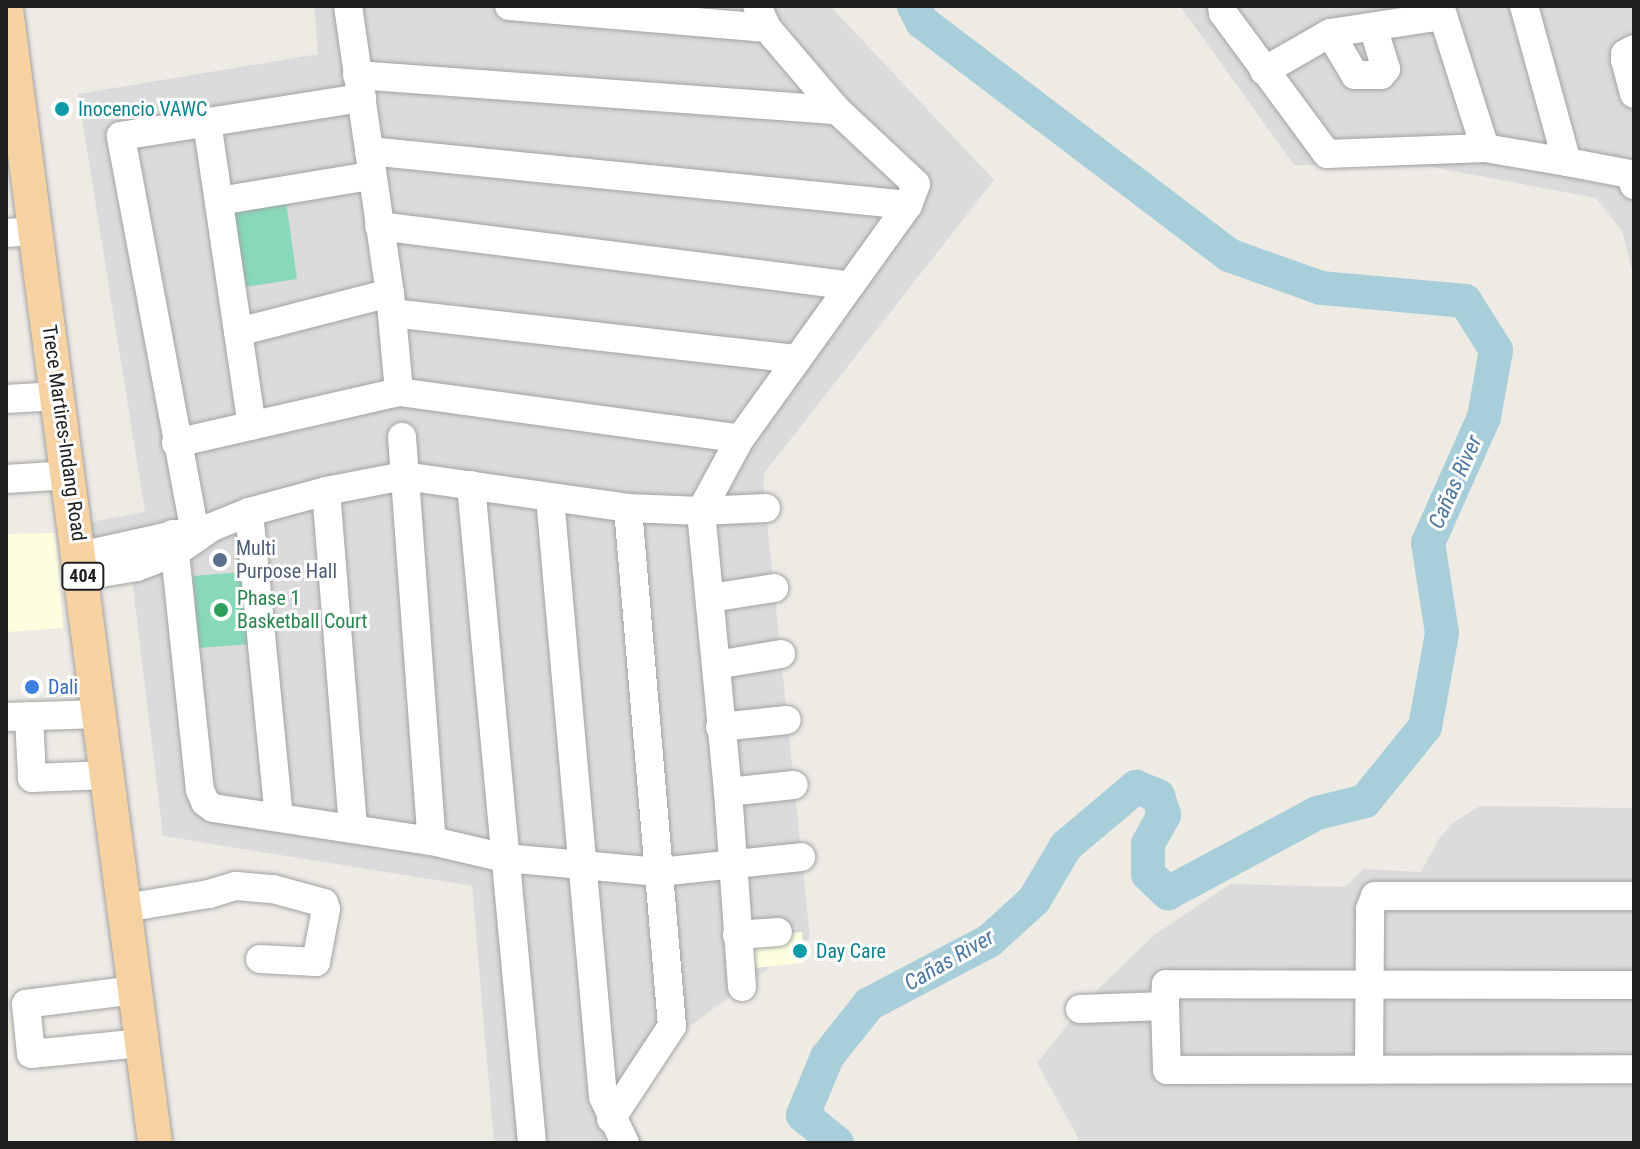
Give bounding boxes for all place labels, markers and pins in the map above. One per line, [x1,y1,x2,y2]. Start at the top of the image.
place label: Inocencio VAWC [78,97,207,121]
marker: Inocencio VAWC [53,100,71,118]
place label: Multi Purpose Hall [236,536,337,583]
marker: Multi Purpose Hall [211,551,229,569]
place label: Phase 1 Basketball Court [237,586,367,633]
marker: Phase 1 Basketball Court [212,601,230,619]
place label: Dali [48,675,78,699]
marker: Dali [23,678,41,696]
place label: Day Care [816,939,886,963]
marker: Day Care [791,942,809,960]

